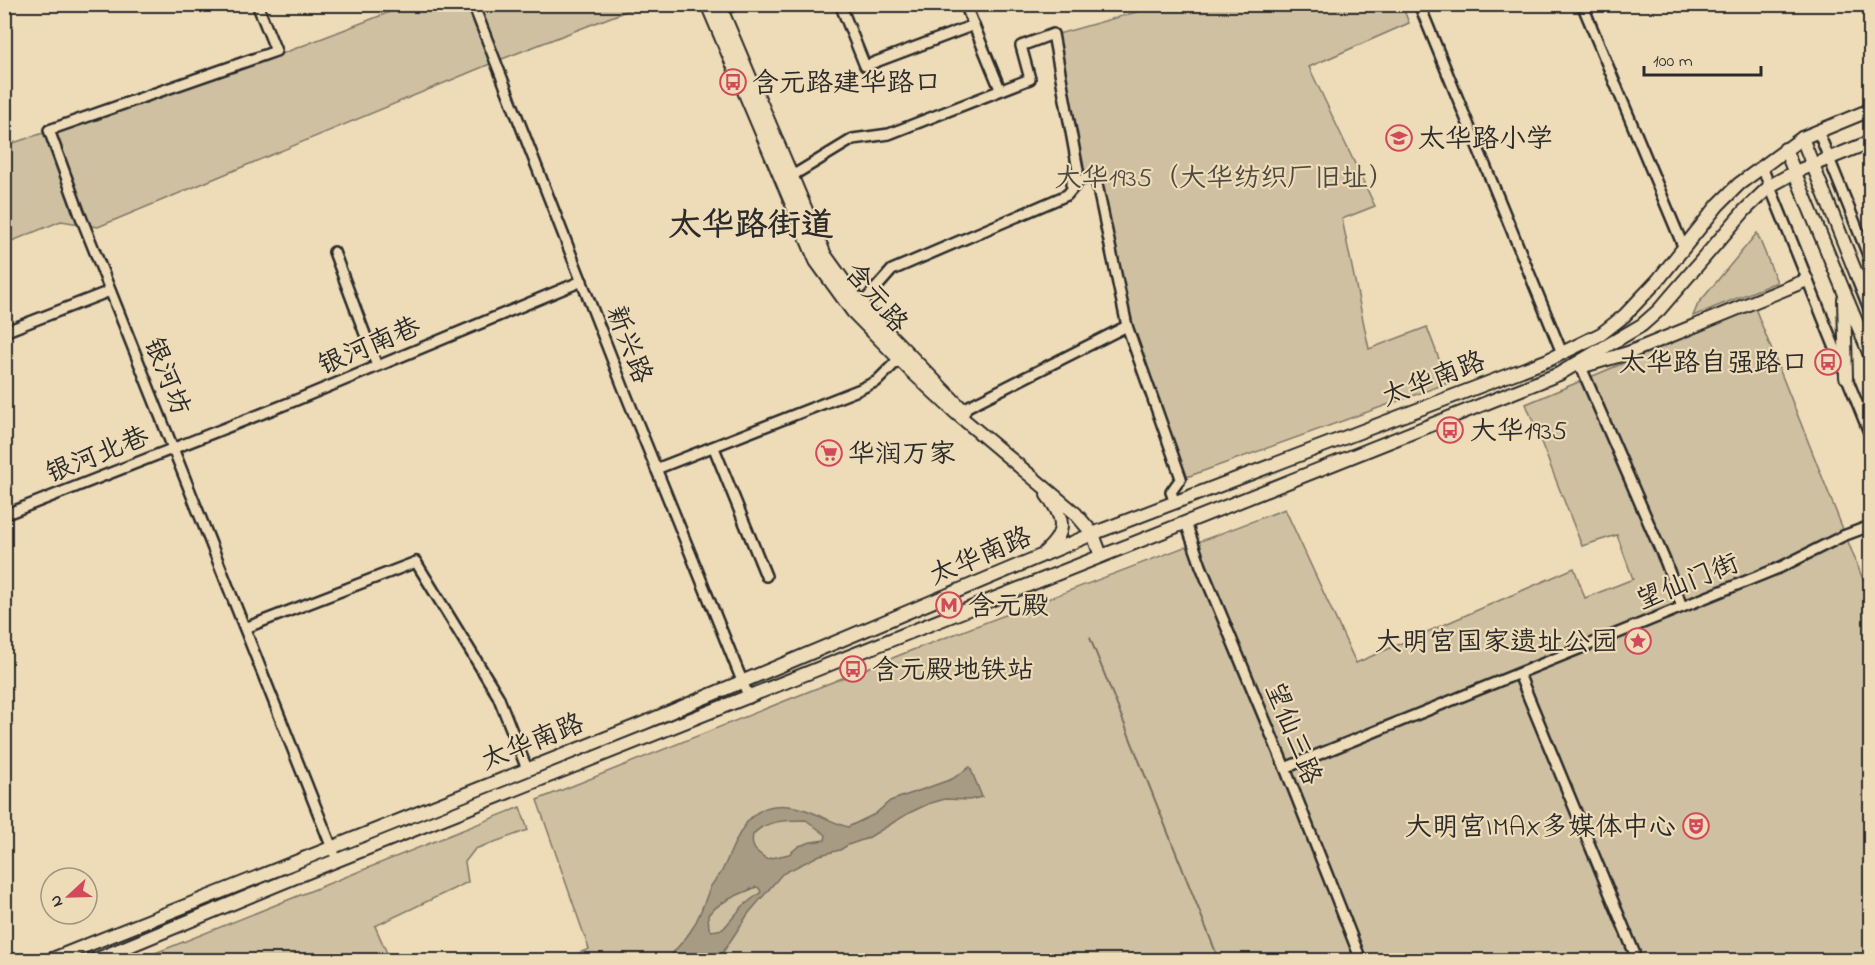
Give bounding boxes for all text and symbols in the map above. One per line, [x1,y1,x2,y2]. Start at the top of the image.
scale bar [1644,39,1761,77]
text: 100 m [1653,49,1693,75]
place label: 含元路建华路口 [752,65,941,104]
bus stop icon: 含元路建华路口 [718,67,748,97]
place label: 太华路小学 [1418,121,1553,160]
school or university icon: 太华路小学 [1384,123,1414,153]
park label: 大华1935（大华纺织厂旧址） [1055,160,1395,199]
district label: 太华路街道 [669,203,834,251]
street label: 含元路 [834,255,916,342]
street label: 新兴路 [595,300,660,390]
street label: 银河南巷 [313,308,427,386]
street label: 银河坊 [132,332,199,422]
street label: 太华南路 [1376,343,1491,418]
place label: 太华路自强路口 [1619,345,1808,384]
bus stop icon: 太华路自强路口 [1813,347,1843,377]
place label: 大华1935 [1470,413,1567,452]
bus stop icon: 大华1935 [1435,415,1465,445]
street label: 银河北巷 [41,418,155,495]
place label: 华润万家 [848,436,956,475]
supermarket icon: 华润万家 [814,438,844,468]
street label: 太华南路 [924,518,1038,596]
street label: 望仙门街 [1631,545,1745,622]
place label: 含元殿 [968,588,1049,627]
metro station icon: 含元殿 [934,590,964,620]
place label: 大明宫国家遗址公园 [1375,624,1618,663]
place icon: 大明宫国家遗址公园 [1623,626,1653,656]
place label: 含元殿地铁站 [872,652,1034,691]
bus stop icon: 含元殿地铁站 [838,654,868,684]
street label: 望仙三路 [1253,677,1330,791]
street label: 太华南路 [476,705,590,782]
place label: 大明宫IMAX多媒体中心 [1405,809,1676,848]
theatre icon: 大明宫IMAX多媒体中心 [1681,811,1711,841]
north arrow [39,866,99,926]
text: N [44,891,70,910]

